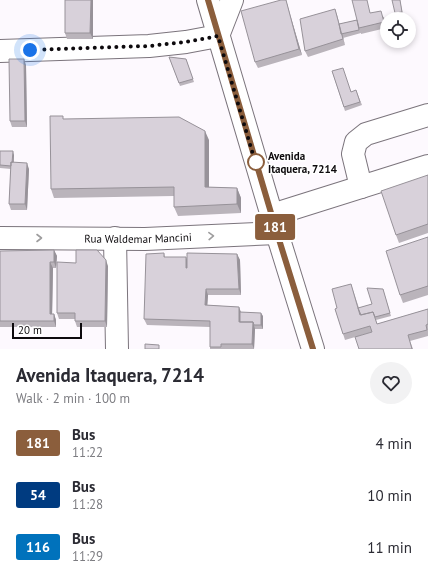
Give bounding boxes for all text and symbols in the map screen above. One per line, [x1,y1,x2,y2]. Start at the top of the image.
map controls [380,12,416,48]
button: locate [380,12,416,48]
your location [20,40,40,60]
place label: Avenida Itaquera, 7214 [268,149,338,176]
marker: Avenida Itaquera, 7214 [247,153,265,171]
line badge: 181 [252,214,298,240]
text: 181 [263,218,287,236]
street label: Rua Waldemar Mancini [84,230,192,246]
one-way arrow [208,232,214,240]
one-way arrow [36,234,42,242]
scale bar [12,321,82,340]
text: 20 m [18,323,42,337]
button: heart [370,362,412,404]
text: Avenida Itaquera, 7214 [16,363,204,387]
text: Walk · 2 min · 100 m [16,390,130,407]
text: Bus [72,425,95,444]
text: 181 [26,434,50,452]
text: 4 min [375,434,412,453]
text: 11:22 [72,444,103,461]
text: Bus [72,477,95,496]
text: 54 [30,486,46,504]
text: 10 min [367,486,412,505]
text: 11:28 [72,496,103,513]
text: Bus [72,529,95,548]
text: 116 [26,538,50,556]
text: 11 min [367,538,412,557]
text: 11:29 [72,548,103,565]

